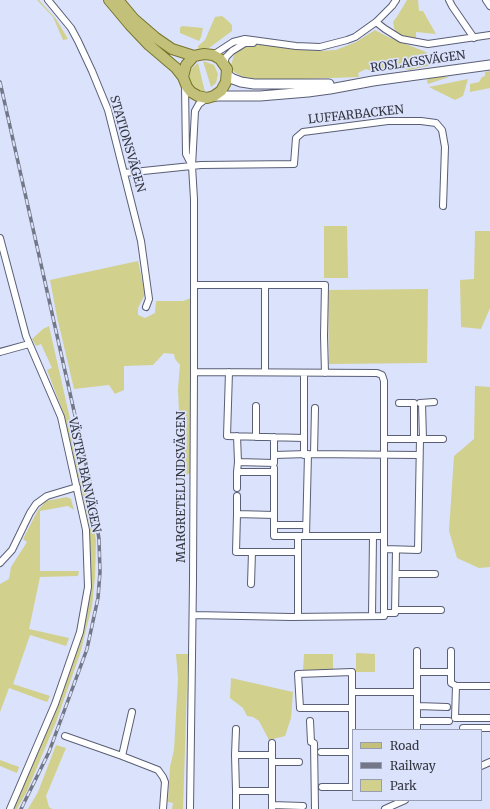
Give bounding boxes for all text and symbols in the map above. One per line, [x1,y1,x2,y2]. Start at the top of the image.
street label: ROSLAGSVÄGEN [370,48,466,76]
street label: STATIONSVÄGEN [106,94,148,194]
street label: LUFFARBACKEN [307,103,405,127]
street label: MARGRETELUNDSVÄGEN [175,411,189,563]
street label: VÄSTRA BANVÄGEN [65,416,103,534]
legend [352,729,482,801]
text: Road [390,738,419,753]
text: Railway [390,758,436,773]
text: Park [390,778,417,793]

